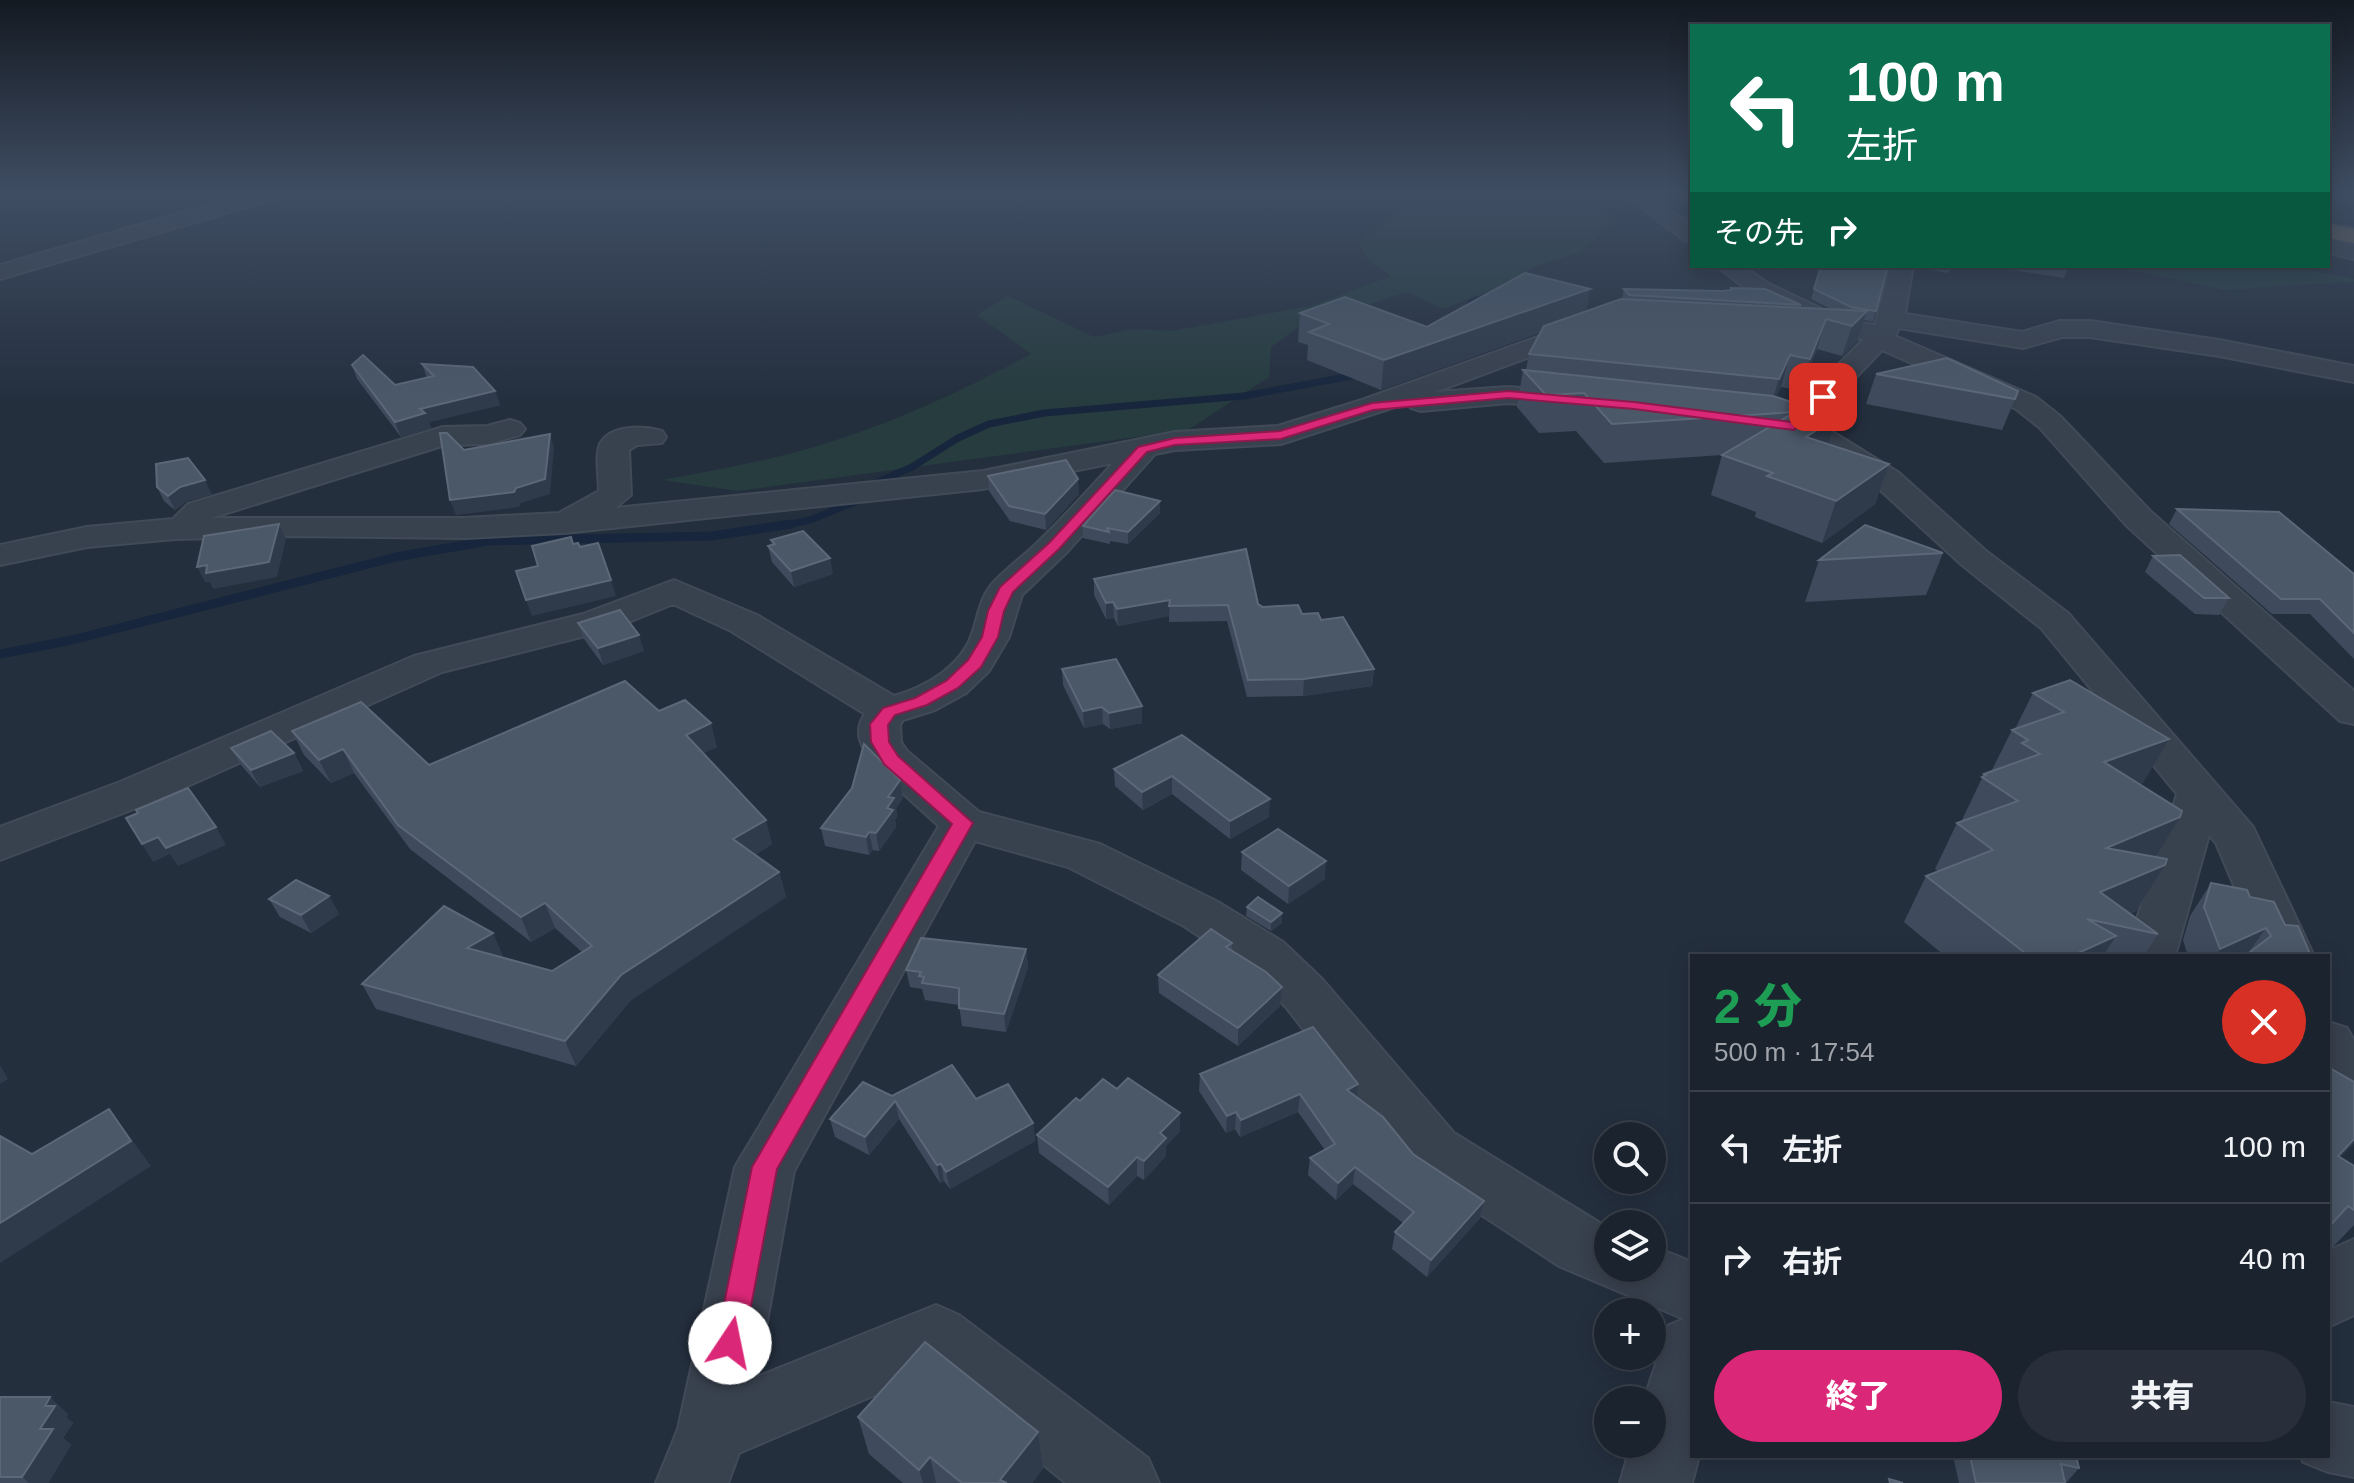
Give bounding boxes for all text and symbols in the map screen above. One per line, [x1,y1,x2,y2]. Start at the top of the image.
text: 100 m [1846,50,2005,113]
icon: left [1714,56,1818,160]
text: 左折 [1846,125,1918,166]
icon: right [1820,208,1864,252]
text: その先 [1714,216,1804,249]
pin [1789,363,1857,431]
icon: arrive [1801,375,1845,419]
text: 2 分 [1714,980,1802,1033]
button: close [2222,980,2306,1064]
text: 500 m · 17:54 [1714,1037,1874,1067]
map controls [1594,1122,1666,1458]
button: search [1594,1122,1666,1194]
icon: left [1714,1125,1758,1169]
text: 100 m [2223,1130,2306,1163]
text: 左折 [1782,1133,1842,1166]
button: layers [1594,1210,1666,1282]
icon: right [1714,1237,1758,1281]
text: 40 m [2239,1242,2306,1275]
text: 右折 [1782,1245,1842,1278]
button: + [1594,1298,1666,1370]
position arrow [688,1301,772,1385]
button: 終了 [1714,1350,2002,1442]
button: 共有 [2018,1350,2306,1442]
button: − [1594,1386,1666,1458]

